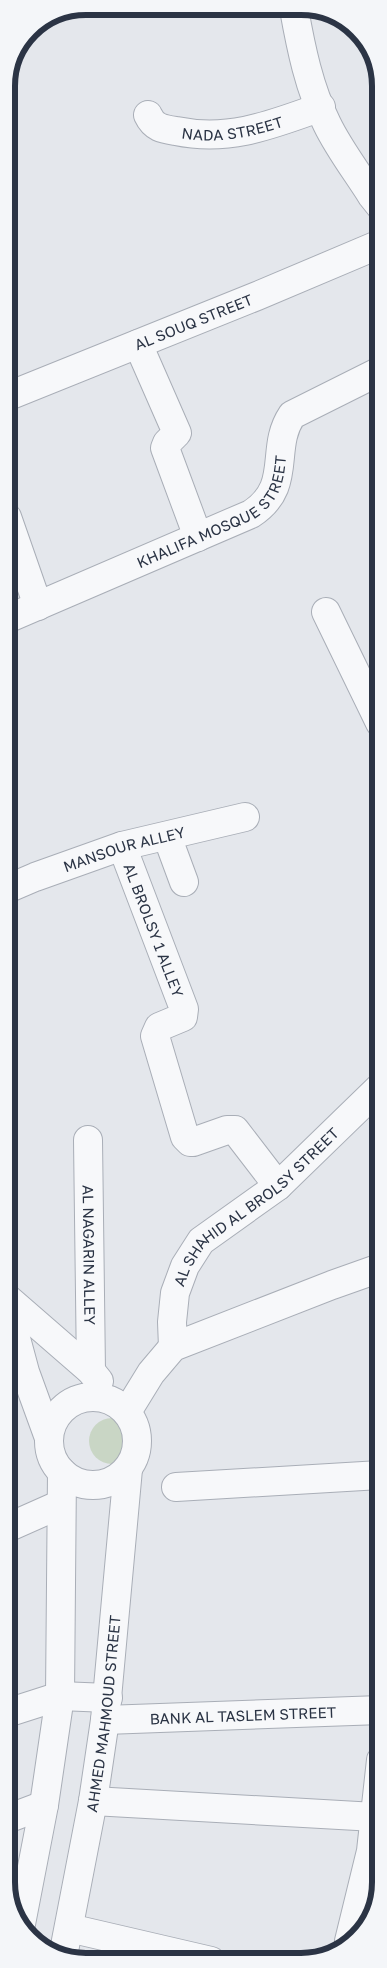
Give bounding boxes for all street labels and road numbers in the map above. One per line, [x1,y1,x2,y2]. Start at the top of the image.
street label: NADA STREET [181,112,285,144]
street label: AL SOUQ STREET [132,290,255,353]
street label: KHALIFA MOSQUE STREET [134,455,289,571]
street label: MANSOUR ALLEY [61,822,187,875]
street label: AL BROLSY 1 ALLEY [120,861,188,1000]
street label: AL SHAHID AL BROLSY STREET [169,1124,342,1288]
street label: AL NAGARIN ALLEY [80,1185,99,1326]
street label: AHMED MAHMOUD STREET [82,1614,124,1813]
street label: BANK AL TASLEM STREET [149,1703,336,1727]

